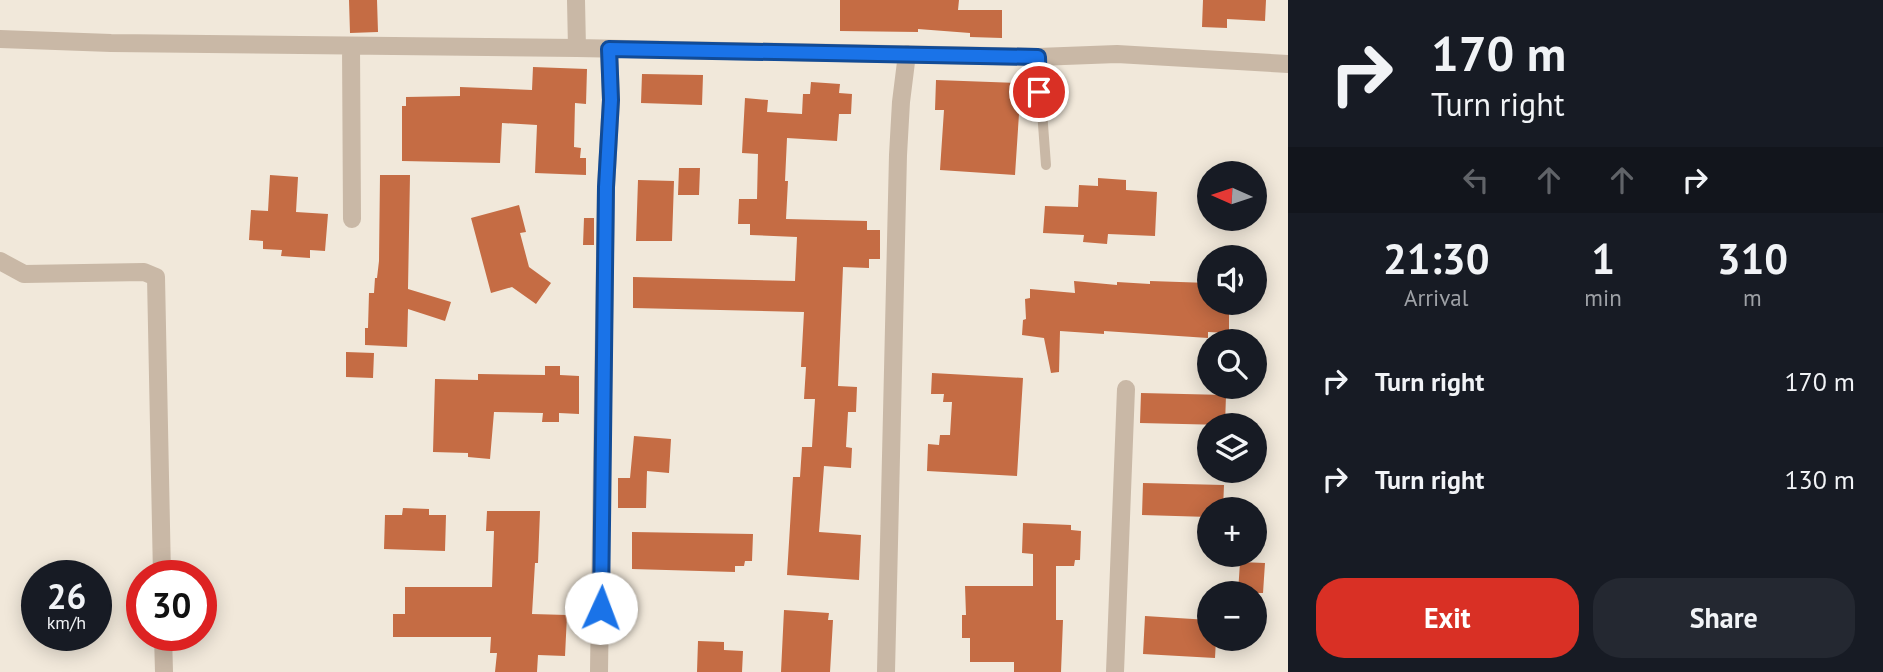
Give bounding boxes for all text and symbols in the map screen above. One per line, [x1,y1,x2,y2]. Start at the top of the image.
text: 170 m [1431,21,1566,85]
icon: right [1316,28,1407,119]
pin [1009,62,1069,122]
icon: arrive [1020,73,1058,111]
text: Turn right [1431,83,1565,125]
north arrow [1197,161,1267,231]
map controls [1197,161,1267,651]
icon: left [1457,161,1495,199]
icon: ahead [1530,161,1568,199]
icon: ahead [1603,161,1641,199]
icon: right [1676,161,1714,199]
text: 21:30 [1383,231,1489,286]
text: 1 [1591,231,1615,286]
text: 310 [1717,231,1788,286]
button: sound [1197,245,1267,315]
text: Arrival [1404,283,1468,312]
text: min [1584,283,1622,312]
text: m [1743,283,1762,312]
button: search [1197,329,1267,399]
icon: right [1316,362,1354,400]
text: Turn right [1375,365,1484,398]
text: 170 m [1784,365,1855,398]
button: layers [1197,413,1267,483]
icon: right [1316,460,1354,498]
text: Turn right [1375,463,1484,496]
text: 130 m [1784,463,1855,496]
button: + [1197,497,1267,567]
speed limit sign: 30 [126,560,217,651]
position arrow [564,571,638,645]
text: 26 [47,573,86,619]
button: Exit [1316,578,1579,658]
button: Share [1593,578,1855,658]
button: − [1197,581,1267,651]
text: km/h [47,611,86,634]

